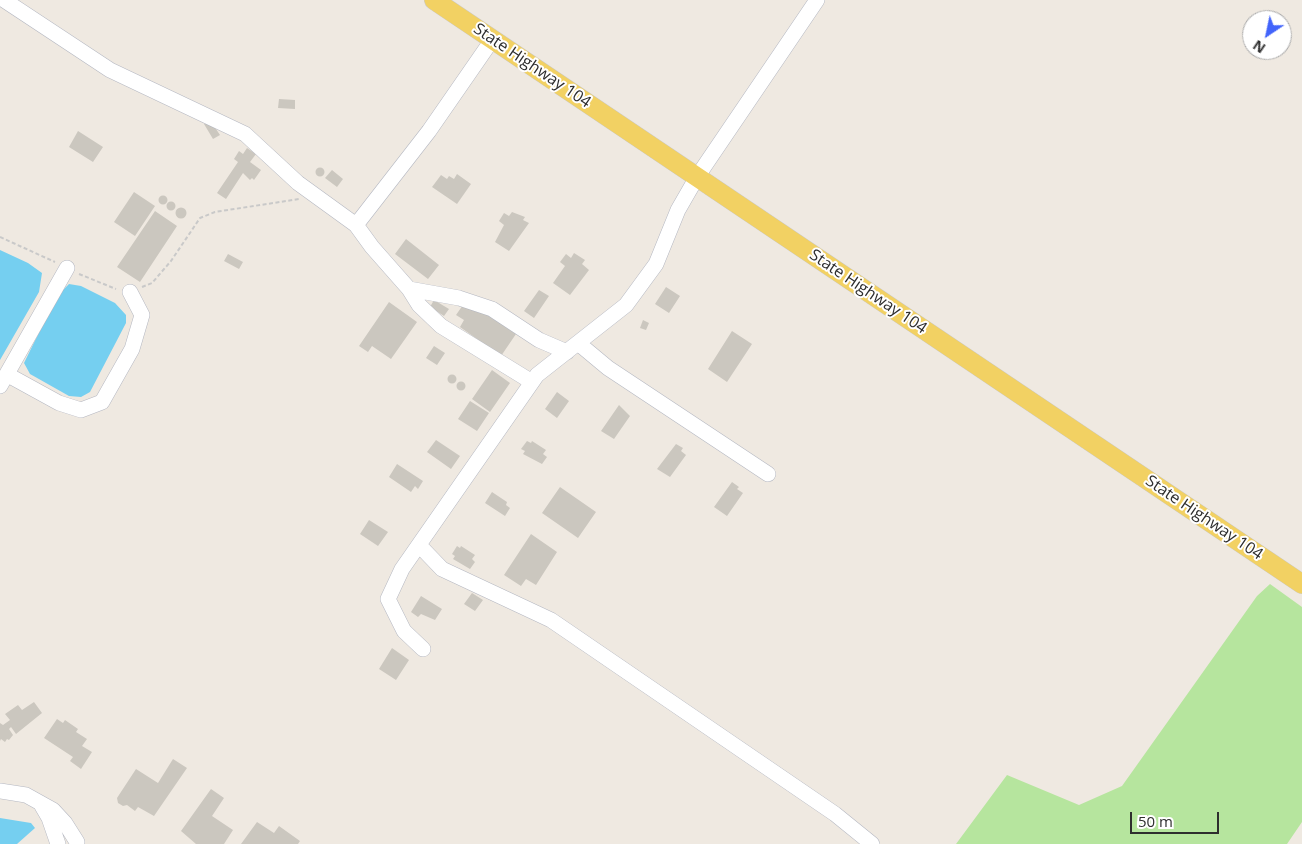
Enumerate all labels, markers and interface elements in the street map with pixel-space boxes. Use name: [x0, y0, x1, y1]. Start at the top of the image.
north arrow: [1242, 10, 1292, 60]
street label: State Highway 104: [470, 20, 594, 112]
text: N: [1249, 36, 1269, 58]
street label: State Highway 104: [806, 246, 930, 338]
street label: State Highway 104: [1142, 472, 1266, 564]
scale bar: [1132, 802, 1221, 834]
text: 50 m: [1138, 811, 1173, 831]

